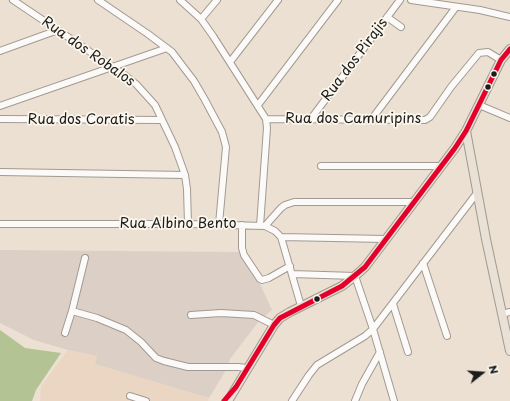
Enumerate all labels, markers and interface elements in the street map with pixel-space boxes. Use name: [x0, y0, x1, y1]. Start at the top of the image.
street label: Rua dos Robalos: [38, 14, 138, 90]
street label: Rua dos Pirajis: [318, 15, 392, 105]
unlabelled marker: [489, 69, 499, 79]
unlabelled marker: [483, 82, 493, 92]
street label: Rua dos Camuripins: [285, 111, 421, 127]
street label: Rua dos Coratis: [28, 112, 134, 128]
street label: Rua Albino Bento: [119, 216, 237, 232]
unlabelled marker: [312, 294, 322, 304]
north arrow: [462, 353, 502, 393]
text: N: [485, 363, 503, 376]

